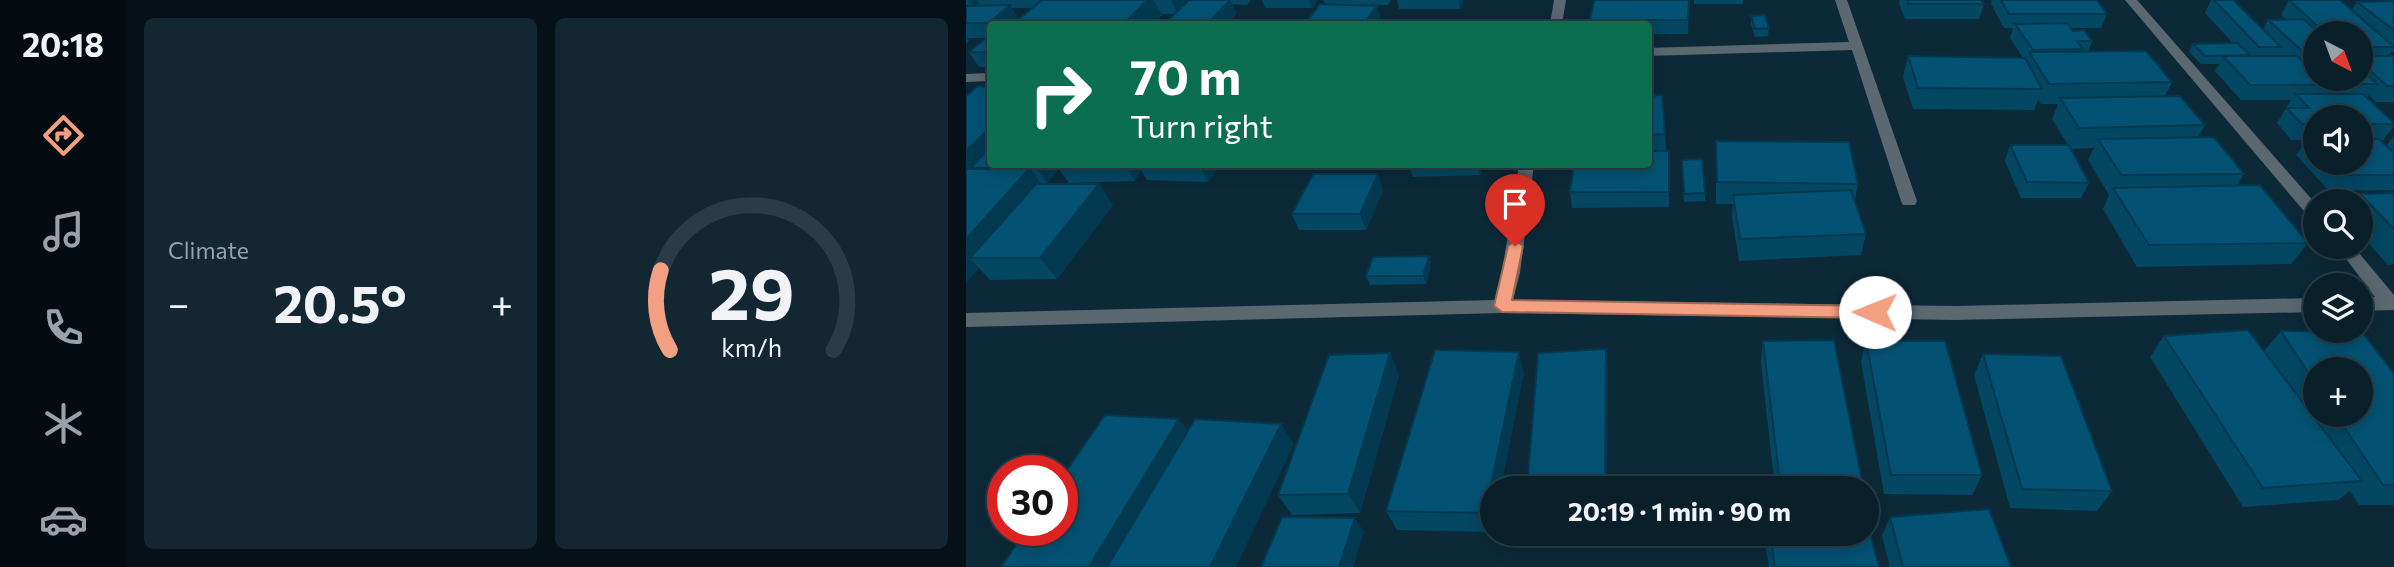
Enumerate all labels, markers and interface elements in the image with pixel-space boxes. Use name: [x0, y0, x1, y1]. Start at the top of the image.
north arrow: [2303, 21, 2373, 91]
map controls: [2303, 21, 2373, 427]
text: 20:18: [22, 24, 104, 64]
text: 70 m: [1130, 45, 1241, 105]
icon: right: [1015, 49, 1106, 140]
text: Turn right: [1130, 105, 1273, 145]
button: sound: [2303, 105, 2373, 175]
icon: directions: [39, 111, 88, 160]
pin: [1485, 174, 1545, 246]
icon: arrive: [1496, 185, 1534, 223]
button: search: [2303, 189, 2373, 259]
icon: music: [39, 207, 88, 256]
text: Climate: [168, 236, 249, 264]
text: 29: [709, 246, 794, 335]
text: 20.5°: [273, 270, 407, 334]
button: layers: [2303, 273, 2373, 343]
position arrow: [1838, 275, 1912, 349]
text: −: [168, 279, 190, 326]
text: +: [491, 279, 513, 326]
icon: phone: [39, 303, 88, 352]
text: km/h: [721, 331, 782, 361]
button: +: [2303, 357, 2373, 427]
icon: climate: [39, 399, 88, 448]
speed limit sign: 30: [987, 455, 1078, 546]
icon: car: [39, 495, 88, 544]
text: 20:19 · 1 min · 90 m: [1568, 495, 1791, 526]

